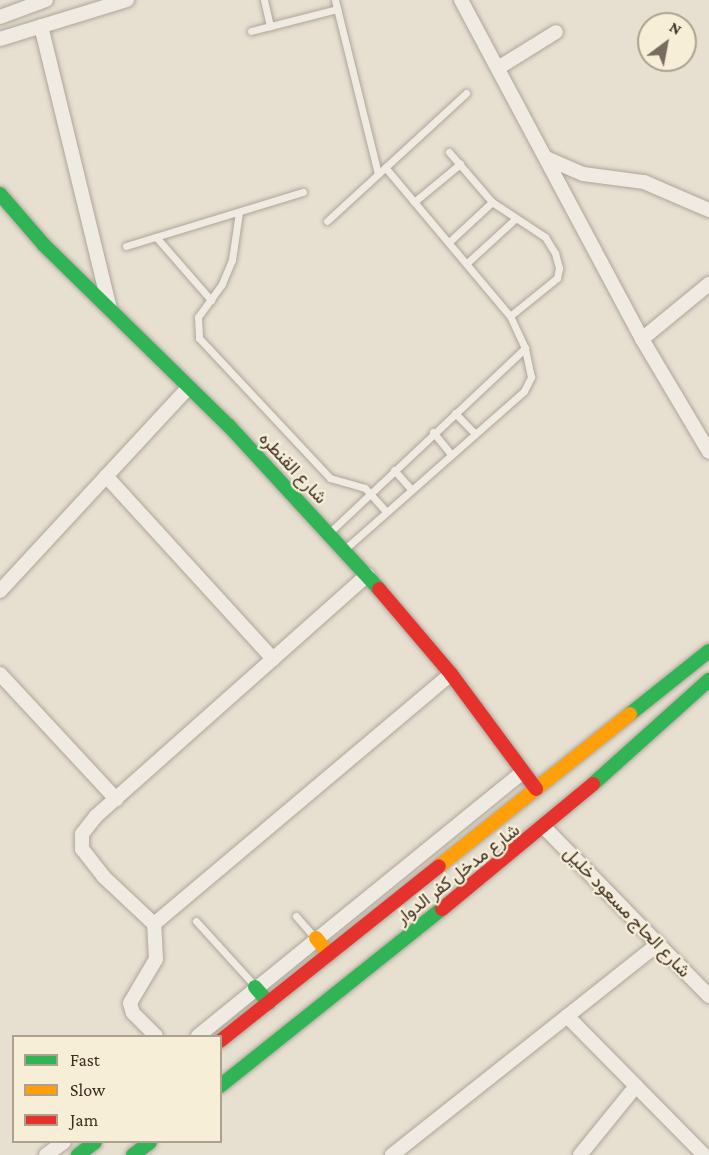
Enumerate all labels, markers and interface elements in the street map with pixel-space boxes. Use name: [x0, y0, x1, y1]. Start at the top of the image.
north arrow: [637, 12, 697, 72]
text: N: [667, 18, 685, 38]
street label: شارع القنطره: [254, 428, 332, 508]
street label: شارع مدخل كفر الدوار: [392, 819, 524, 929]
street label: شارع الحاج مسعود خليل: [559, 842, 695, 982]
legend: [12, 1035, 222, 1143]
text: Fast: [70, 1050, 100, 1070]
text: Slow: [70, 1080, 105, 1100]
text: Jam: [70, 1110, 98, 1130]

